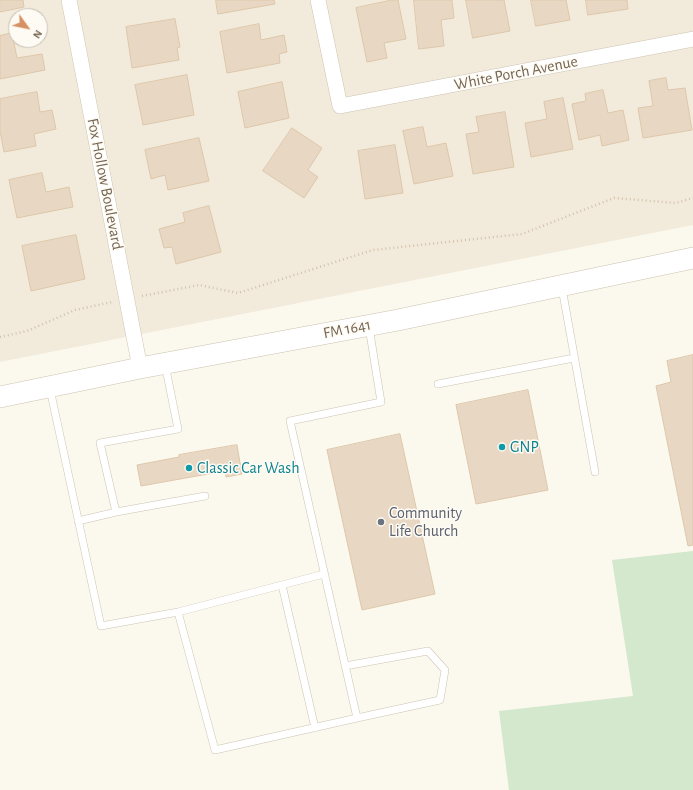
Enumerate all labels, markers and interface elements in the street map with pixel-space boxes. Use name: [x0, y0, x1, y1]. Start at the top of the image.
north arrow: [8, 8, 48, 48]
text: N: [31, 28, 44, 40]
street label: White Porch Avenue: [453, 52, 579, 94]
street label: Fox Hollow Boulevard: [83, 116, 127, 252]
street label: FM 1641: [321, 315, 373, 343]
place label: GNP: [510, 437, 539, 457]
marker: GNP: [497, 442, 507, 452]
place label: Classic Car Wash: [197, 458, 300, 478]
marker: Classic Car Wash: [184, 463, 194, 473]
place label: Community Life Church: [389, 503, 462, 541]
marker: Community Life Church: [376, 517, 386, 527]

